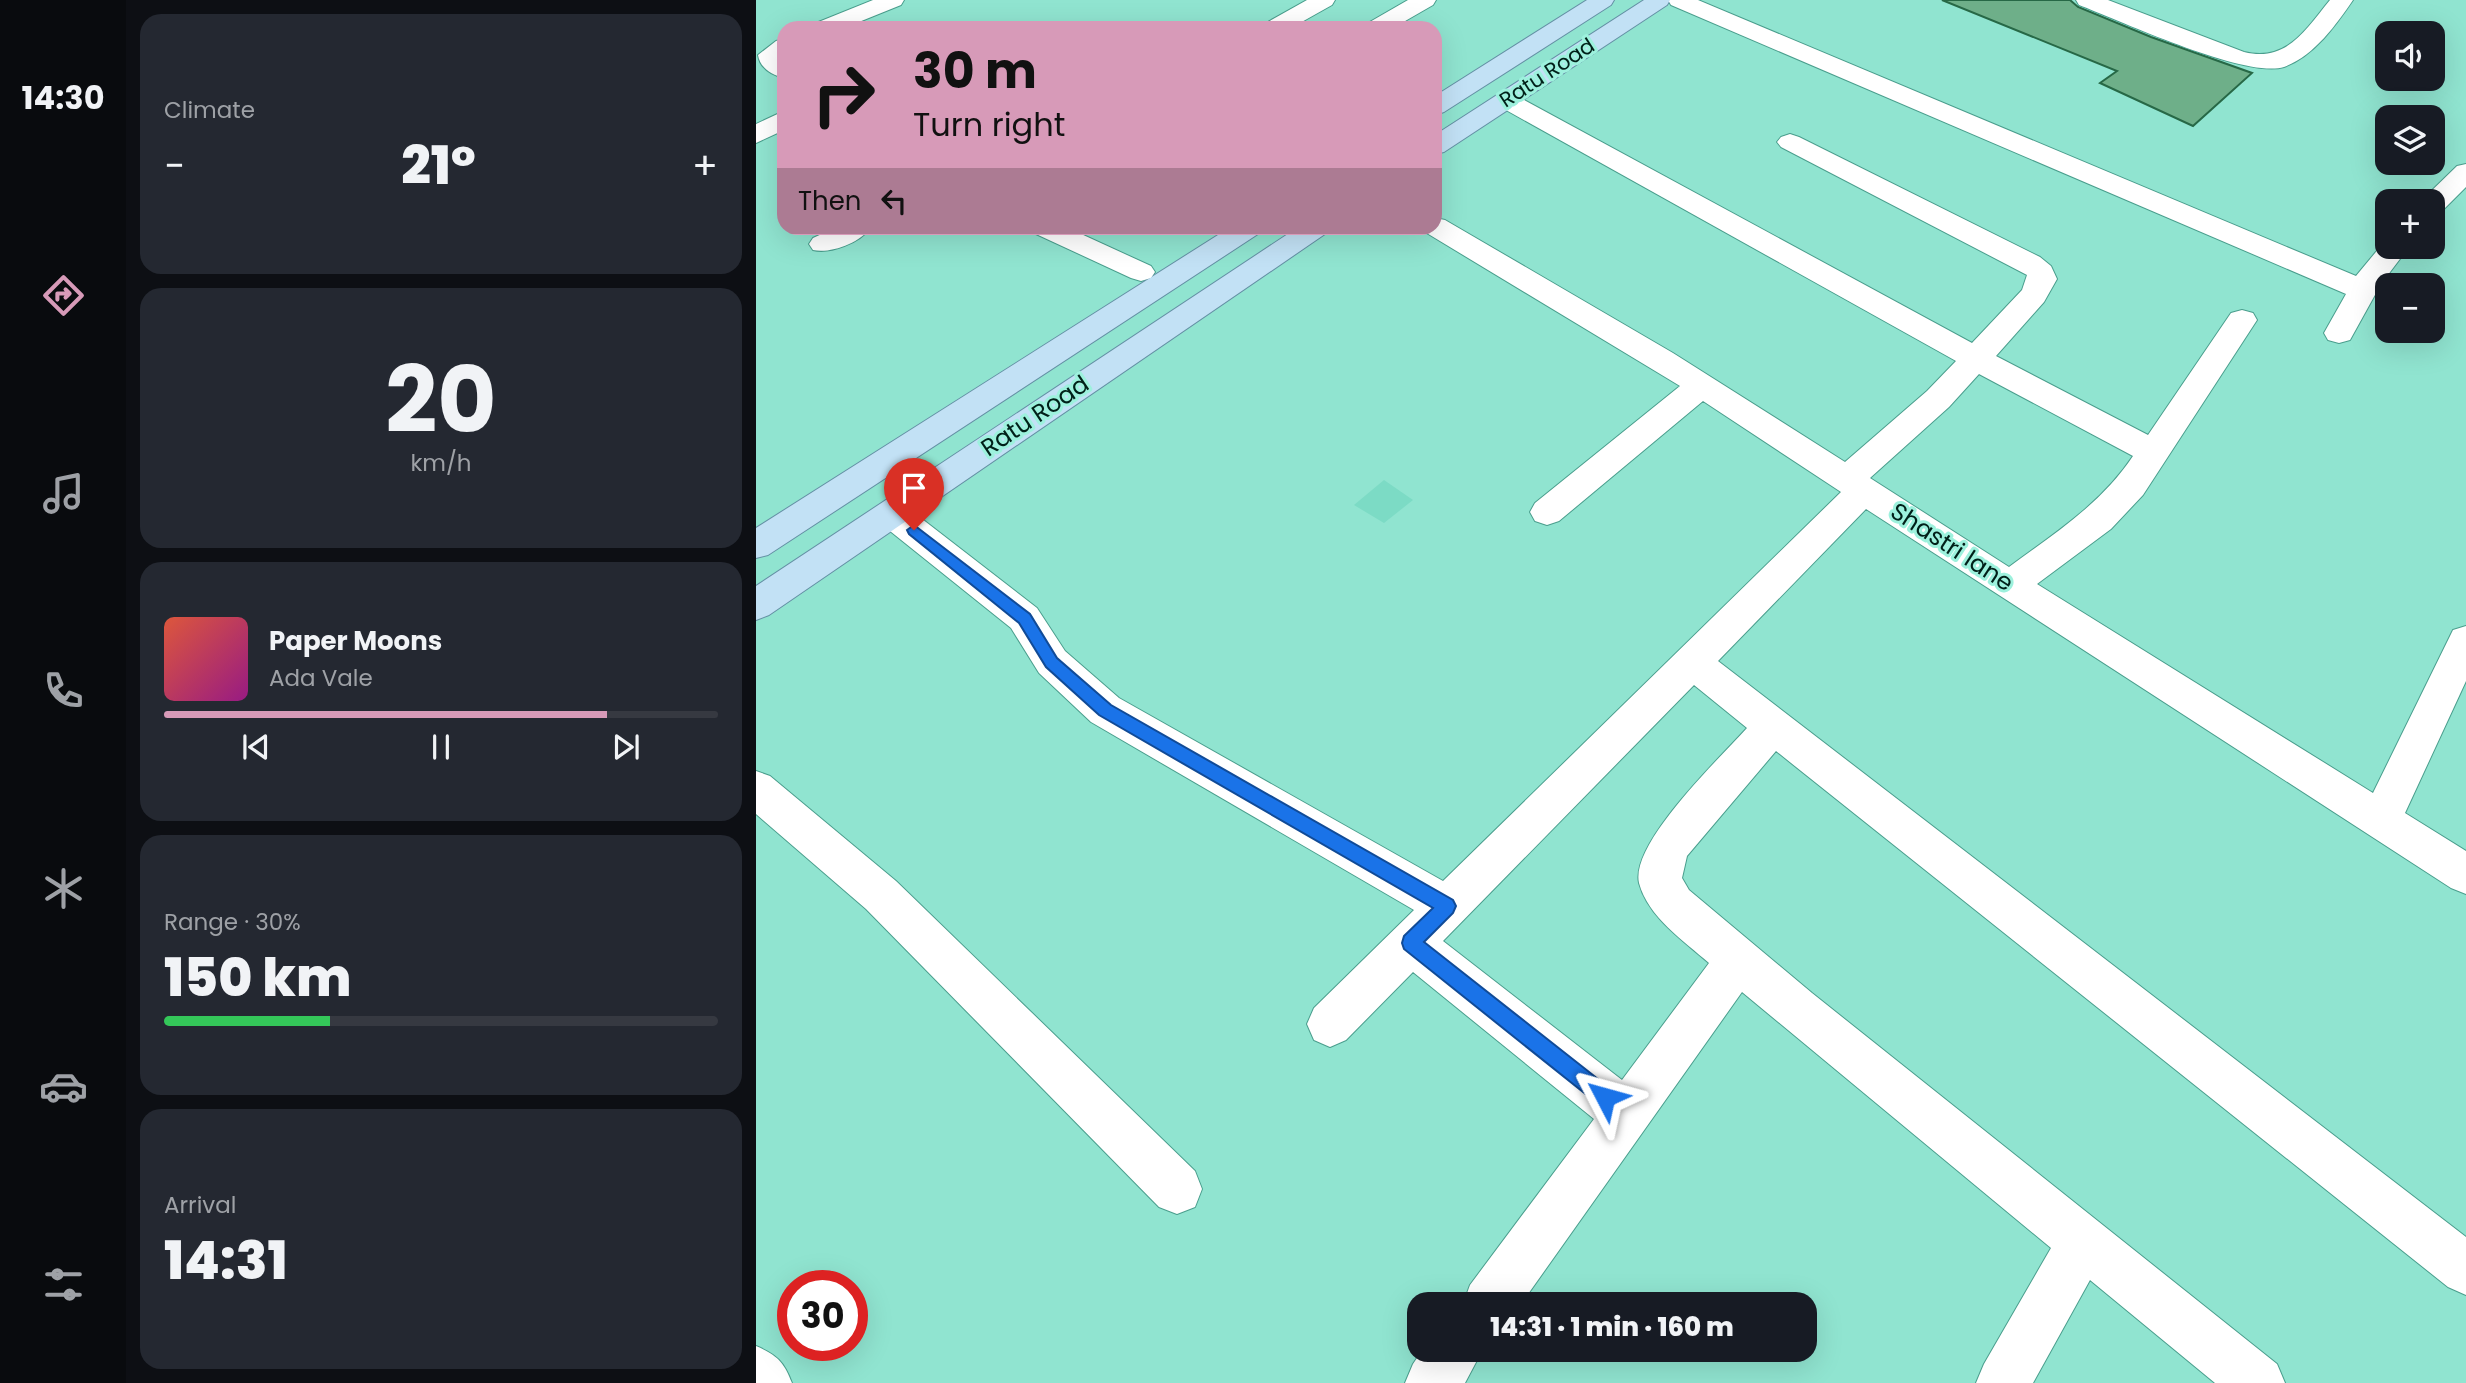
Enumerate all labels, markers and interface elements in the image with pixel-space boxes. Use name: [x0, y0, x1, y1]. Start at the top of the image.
map controls: [2375, 21, 2445, 343]
button: sound: [2375, 21, 2445, 91]
street label: Ratu Road: [1493, 31, 1600, 114]
text: 30 m: [913, 37, 1037, 105]
icon: right: [798, 49, 889, 140]
text: 14:30: [21, 75, 105, 120]
text: Climate: [164, 94, 255, 126]
text: Turn right: [913, 102, 1065, 147]
button: layers: [2375, 105, 2445, 175]
text: 21°: [401, 129, 476, 202]
text: −: [164, 139, 185, 192]
text: +: [692, 139, 718, 192]
icon: left: [875, 182, 913, 220]
text: Then: [798, 183, 861, 219]
button: +: [2375, 189, 2445, 259]
icon: directions: [39, 271, 88, 320]
button: −: [2375, 273, 2445, 343]
text: 20: [385, 336, 497, 464]
street label: Ratu Road: [974, 367, 1095, 464]
text: km/h: [410, 447, 472, 479]
pin: [884, 458, 944, 530]
icon: music: [39, 469, 88, 518]
icon: arrive: [895, 469, 933, 507]
street label: Shastri lane: [1884, 494, 2020, 599]
text: Paper Moons: [269, 623, 442, 659]
text: Ada Vale: [269, 662, 373, 694]
icon: phone: [39, 666, 88, 715]
icon: previous: [237, 728, 275, 766]
icon: pause: [422, 728, 460, 766]
icon: next: [607, 728, 645, 766]
icon: climate: [39, 864, 88, 913]
text: Range · 30%: [164, 906, 301, 938]
text: 150 km: [164, 941, 351, 1014]
position arrow: [1568, 1060, 1642, 1134]
icon: car: [39, 1062, 88, 1111]
text: Arrival: [164, 1189, 236, 1221]
text: 14:31: [164, 1224, 288, 1297]
icon: filters: [39, 1260, 88, 1309]
speed limit sign: 30: [777, 1270, 868, 1361]
text: 14:31 · 1 min · 160 m: [1490, 1309, 1734, 1345]

